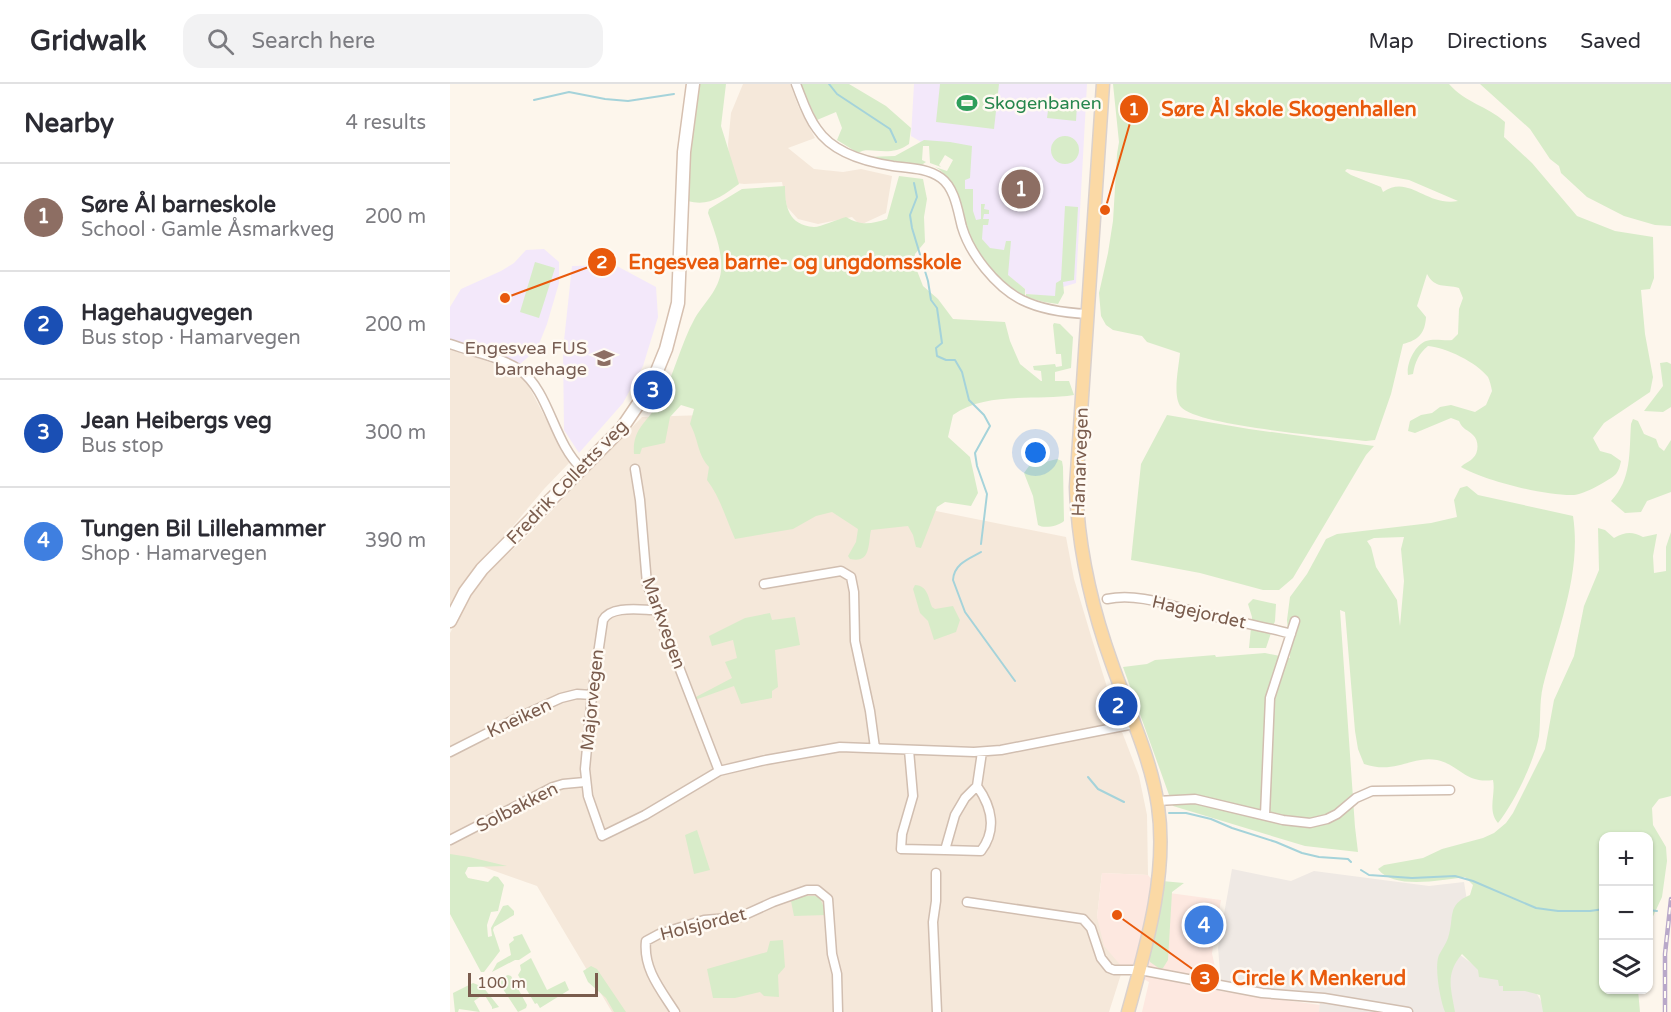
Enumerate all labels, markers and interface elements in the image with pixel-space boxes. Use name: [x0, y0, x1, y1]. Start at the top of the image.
search box: [183, 14, 603, 68]
text: Gridwalk: [30, 24, 147, 58]
icon: search: [204, 25, 237, 58]
text: Search here: [252, 28, 375, 54]
text: Map: [1368, 29, 1414, 54]
text: Directions: [1447, 29, 1547, 54]
text: Saved: [1580, 29, 1641, 54]
callout: Søre Ål skole Skogenhallen: [1119, 90, 1429, 128]
sports icon: Skogenbanen: [955, 91, 979, 115]
place label: Skogenbanen: [984, 92, 1102, 114]
text: Søre Ål skole Skogenhallen: [1161, 96, 1417, 122]
text: 1: [1128, 98, 1140, 120]
text: Nearby: [24, 108, 114, 139]
text: 4 results: [346, 111, 426, 135]
pin: 1: [1002, 166, 1040, 212]
text: Søre Ål barneskole: [81, 192, 276, 218]
text: 1: [37, 205, 50, 229]
text: 200 m: [365, 205, 426, 229]
text: School · Gamle Åsmarkveg: [81, 218, 334, 242]
callout: Engesvea barne- og ungdomsskole: [587, 243, 974, 281]
text: 2: [596, 251, 608, 273]
text: Engesvea barne- og ungdomsskole: [628, 251, 962, 275]
text: Hagehaugvegen: [81, 300, 253, 326]
text: 2: [37, 313, 50, 337]
text: 200 m: [365, 313, 426, 337]
text: Bus stop · Hamarvegen: [81, 326, 301, 350]
place label: Engesvea FUS barnehage: [464, 337, 587, 380]
school or university icon: Engesvea FUS barnehage: [592, 346, 616, 370]
pin: 3: [634, 368, 672, 412]
street label: Hamarvegen: [1067, 407, 1093, 517]
text: Jean Heibergs veg: [81, 408, 272, 434]
street label: Fredrik Colletts veg: [502, 415, 632, 549]
text: 3: [37, 421, 50, 445]
text: 300 m: [365, 421, 426, 445]
text: Bus stop: [81, 434, 164, 458]
your location: [1021, 438, 1050, 467]
text: Tungen Bil Lillehammer: [81, 516, 326, 542]
text: 4: [37, 529, 50, 553]
text: 390 m: [365, 529, 426, 553]
text: Shop · Hamarvegen: [81, 542, 267, 566]
street label: Markvegen: [637, 574, 691, 672]
street label: Hagejordet: [1150, 591, 1248, 634]
street label: Majorvegen: [576, 648, 608, 752]
pin: 2: [1098, 684, 1138, 728]
street label: Kneiken: [483, 694, 555, 742]
street label: Solbakken: [473, 777, 561, 837]
map controls: [1599, 832, 1653, 994]
button: +: [1599, 832, 1653, 886]
button: −: [1599, 886, 1653, 940]
pin: 4: [1184, 902, 1224, 948]
street label: Holsjordet: [658, 903, 748, 945]
button: layers: [1599, 940, 1653, 994]
callout: Circle K Menkerud: [1190, 959, 1418, 997]
text: 3: [1199, 967, 1211, 989]
text: Circle K Menkerud: [1232, 967, 1406, 991]
scale bar: [468, 970, 598, 998]
text: 100 m: [477, 973, 526, 993]

